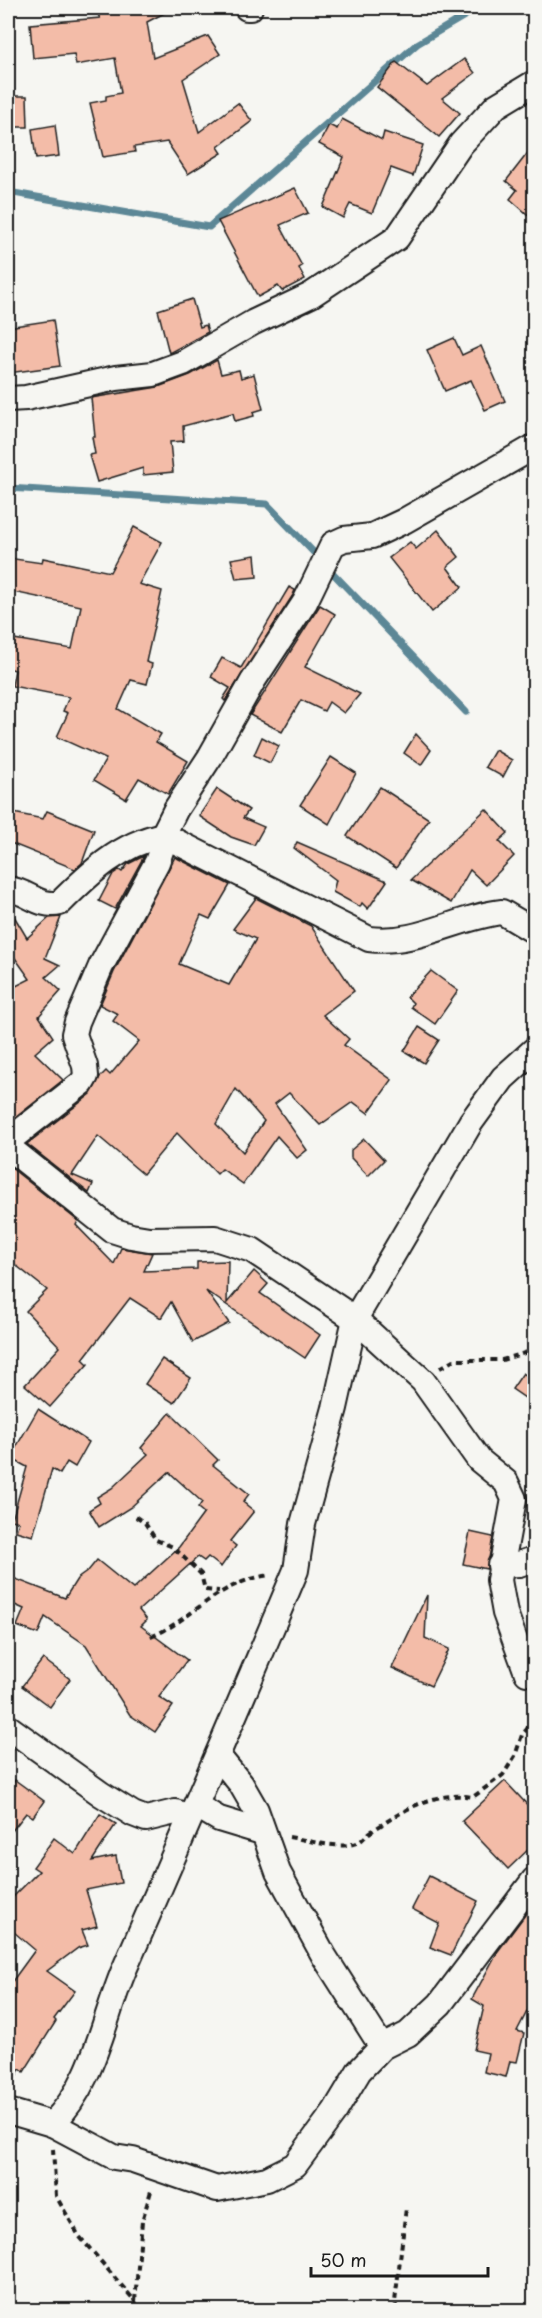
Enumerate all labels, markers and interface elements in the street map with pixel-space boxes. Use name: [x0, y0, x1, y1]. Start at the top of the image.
scale bar: [311, 2240, 488, 2278]
text: 50 m: [320, 2246, 367, 2273]

